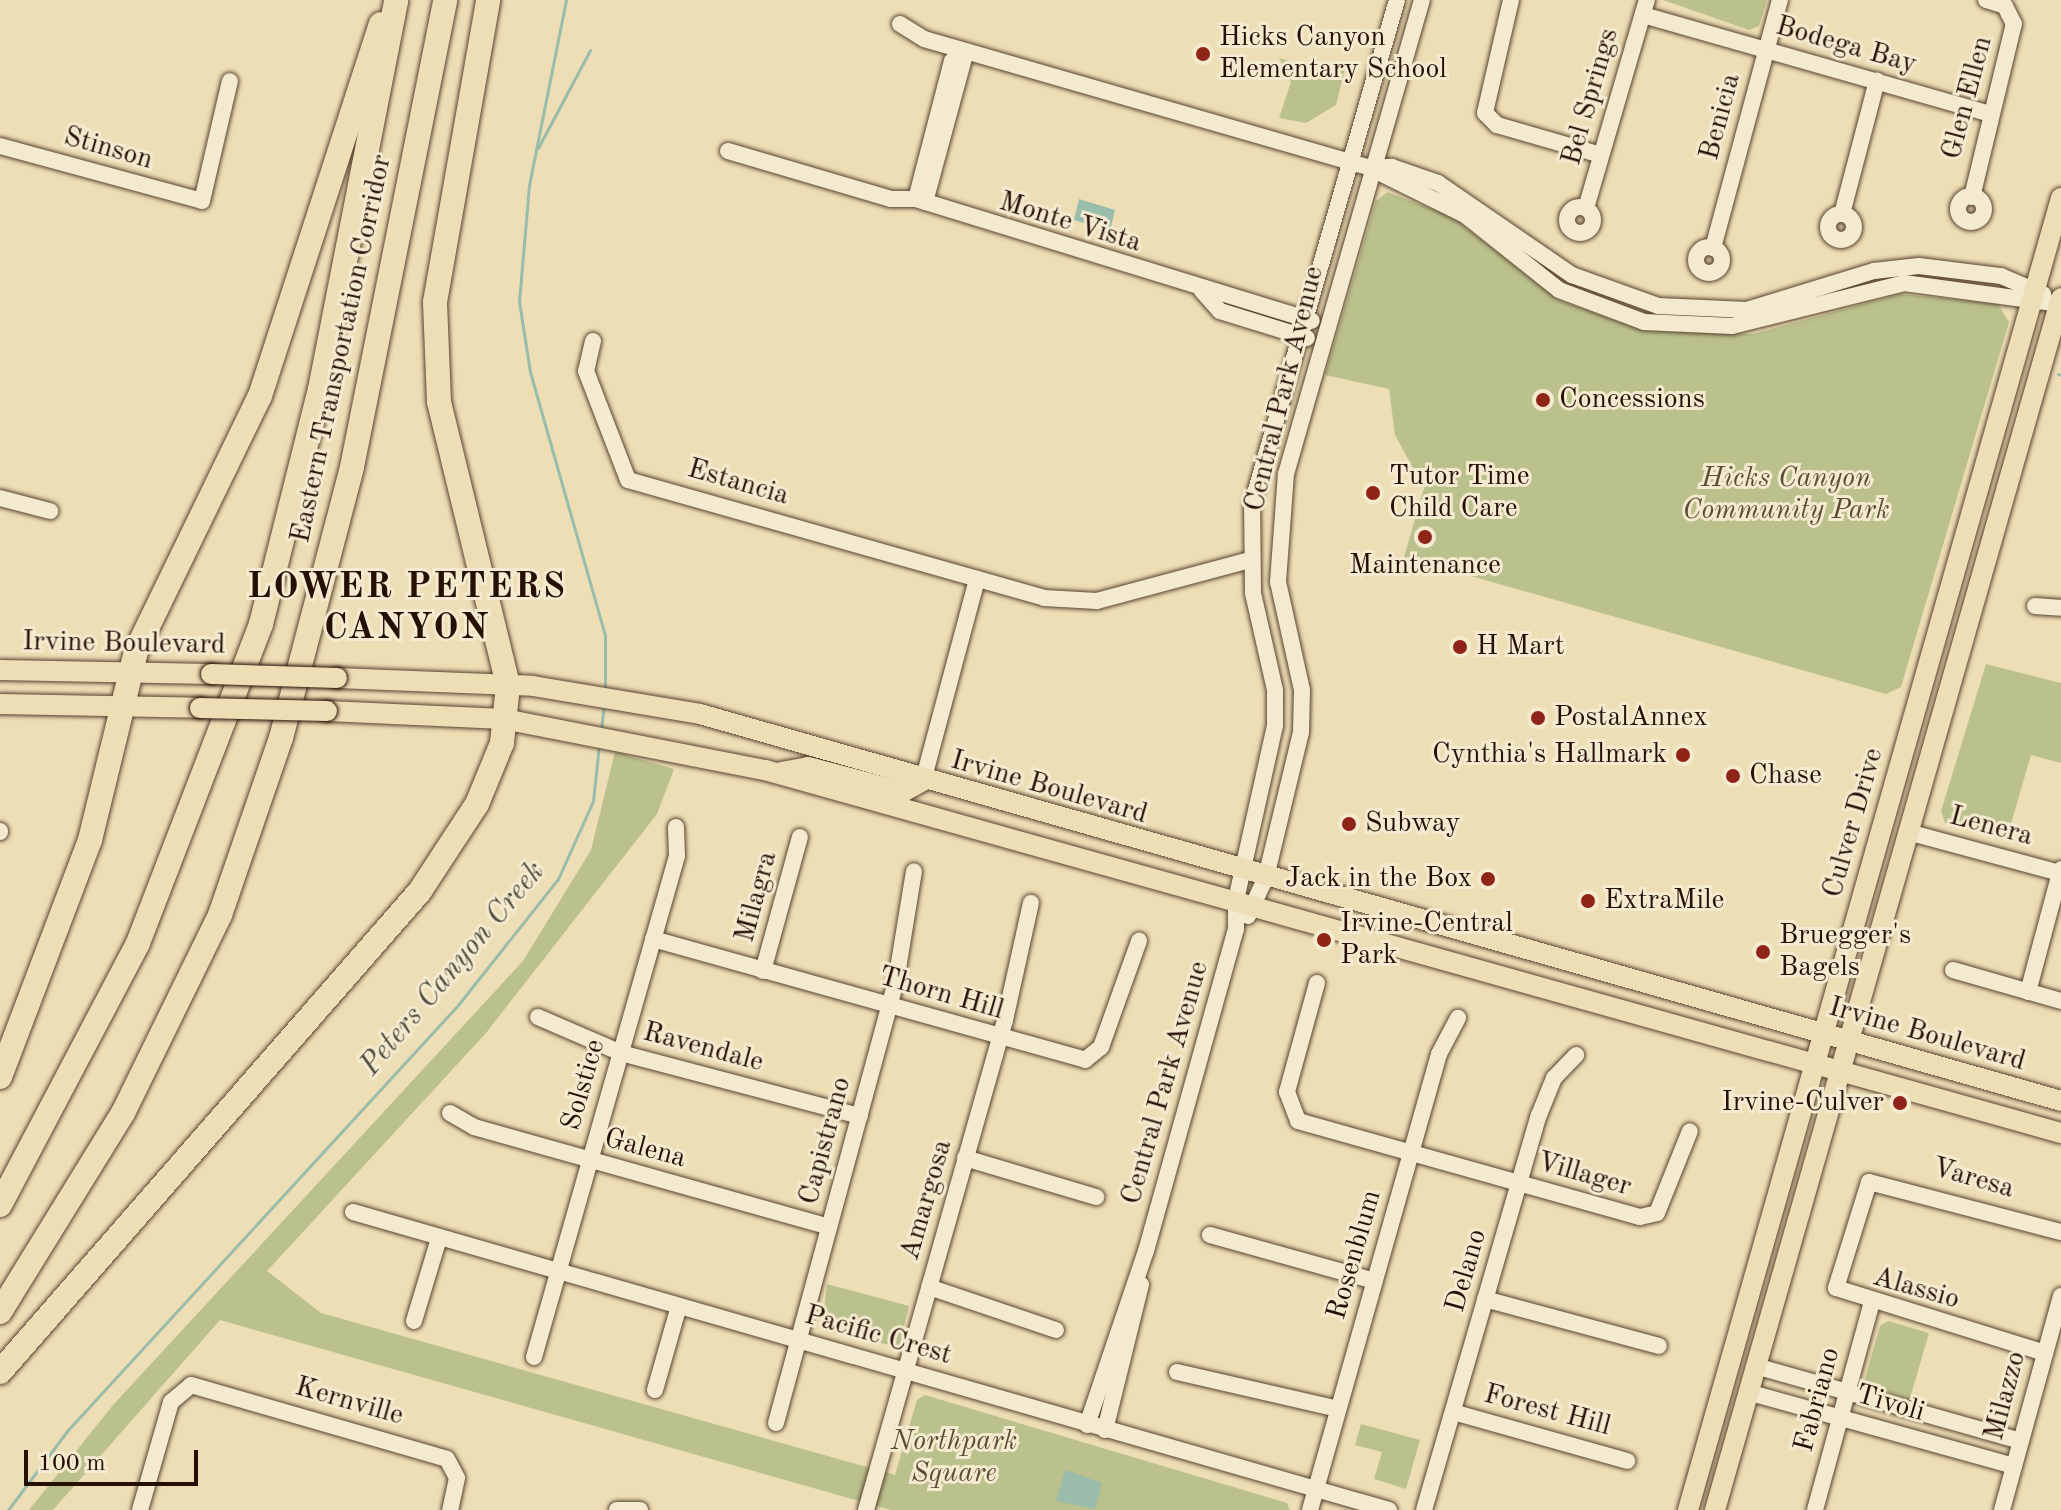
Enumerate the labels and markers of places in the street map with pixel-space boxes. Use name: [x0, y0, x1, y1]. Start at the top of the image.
place label: Hicks Canyon Elementary School: [1219, 21, 1447, 87]
marker: Hicks Canyon Elementary School: [1194, 45, 1212, 63]
place label: Concessions: [1559, 383, 1705, 417]
marker: Concessions: [1534, 391, 1552, 409]
place label: Tutor Time Child Care: [1389, 460, 1530, 526]
marker: Tutor Time Child Care: [1364, 484, 1382, 502]
marker: Maintenance: [1416, 528, 1434, 546]
place label: Maintenance: [1349, 549, 1501, 583]
place label: H Mart: [1476, 630, 1564, 664]
marker: H Mart: [1451, 638, 1469, 656]
place label: PostalAnnex: [1554, 701, 1708, 735]
marker: PostalAnnex: [1529, 709, 1547, 727]
place label: Cynthia's Hallmark: [1432, 738, 1667, 772]
marker: Cynthia's Hallmark: [1674, 746, 1692, 764]
place label: Chase: [1749, 759, 1822, 793]
marker: Chase: [1724, 767, 1742, 785]
place label: Subway: [1365, 807, 1460, 841]
marker: Subway: [1340, 815, 1358, 833]
place label: Jack in the Box: [1285, 862, 1472, 896]
marker: Jack in the Box: [1479, 870, 1497, 888]
place label: ExtraMile: [1604, 884, 1724, 918]
marker: ExtraMile: [1579, 892, 1597, 910]
place label: Irvine-Central Park: [1340, 907, 1513, 973]
place label: Bruegger's Bagels: [1779, 919, 1911, 985]
marker: Irvine-Central Park: [1315, 931, 1333, 949]
marker: Bruegger's Bagels: [1754, 943, 1772, 961]
place label: Irvine-Culver: [1722, 1086, 1884, 1120]
marker: Irvine-Culver: [1891, 1094, 1909, 1112]

